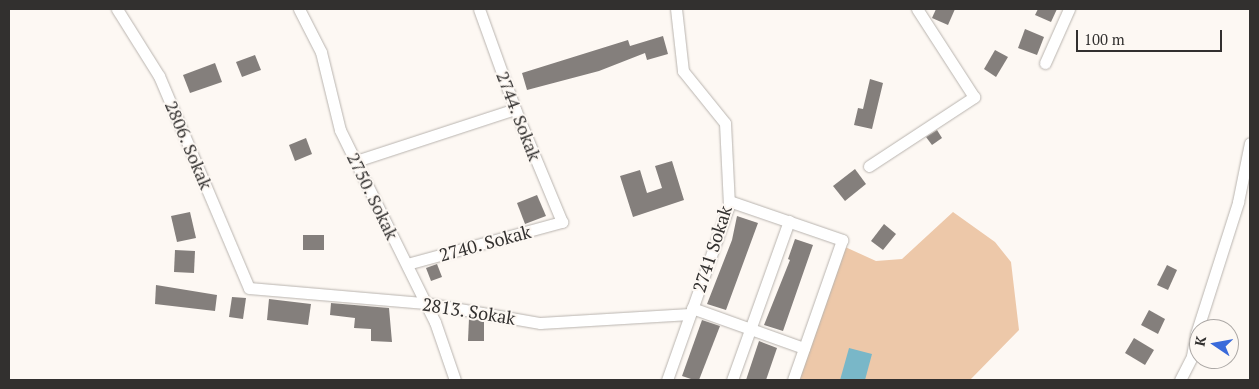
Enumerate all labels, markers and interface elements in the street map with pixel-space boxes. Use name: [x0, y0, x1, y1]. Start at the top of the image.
scale bar: [1079, 20, 1225, 52]
text: 100 m: [1084, 29, 1125, 49]
street label: 2744. Sokak: [492, 68, 546, 164]
street label: 2806. Sokak: [160, 97, 218, 193]
street label: 2750. Sokak: [342, 149, 404, 243]
street label: 2741 Sokak: [688, 203, 736, 295]
street label: 2740. Sokak: [436, 220, 534, 266]
street label: 2813. Sokak: [420, 293, 518, 329]
north arrow: [1189, 319, 1239, 369]
text: K: [1189, 334, 1210, 348]

